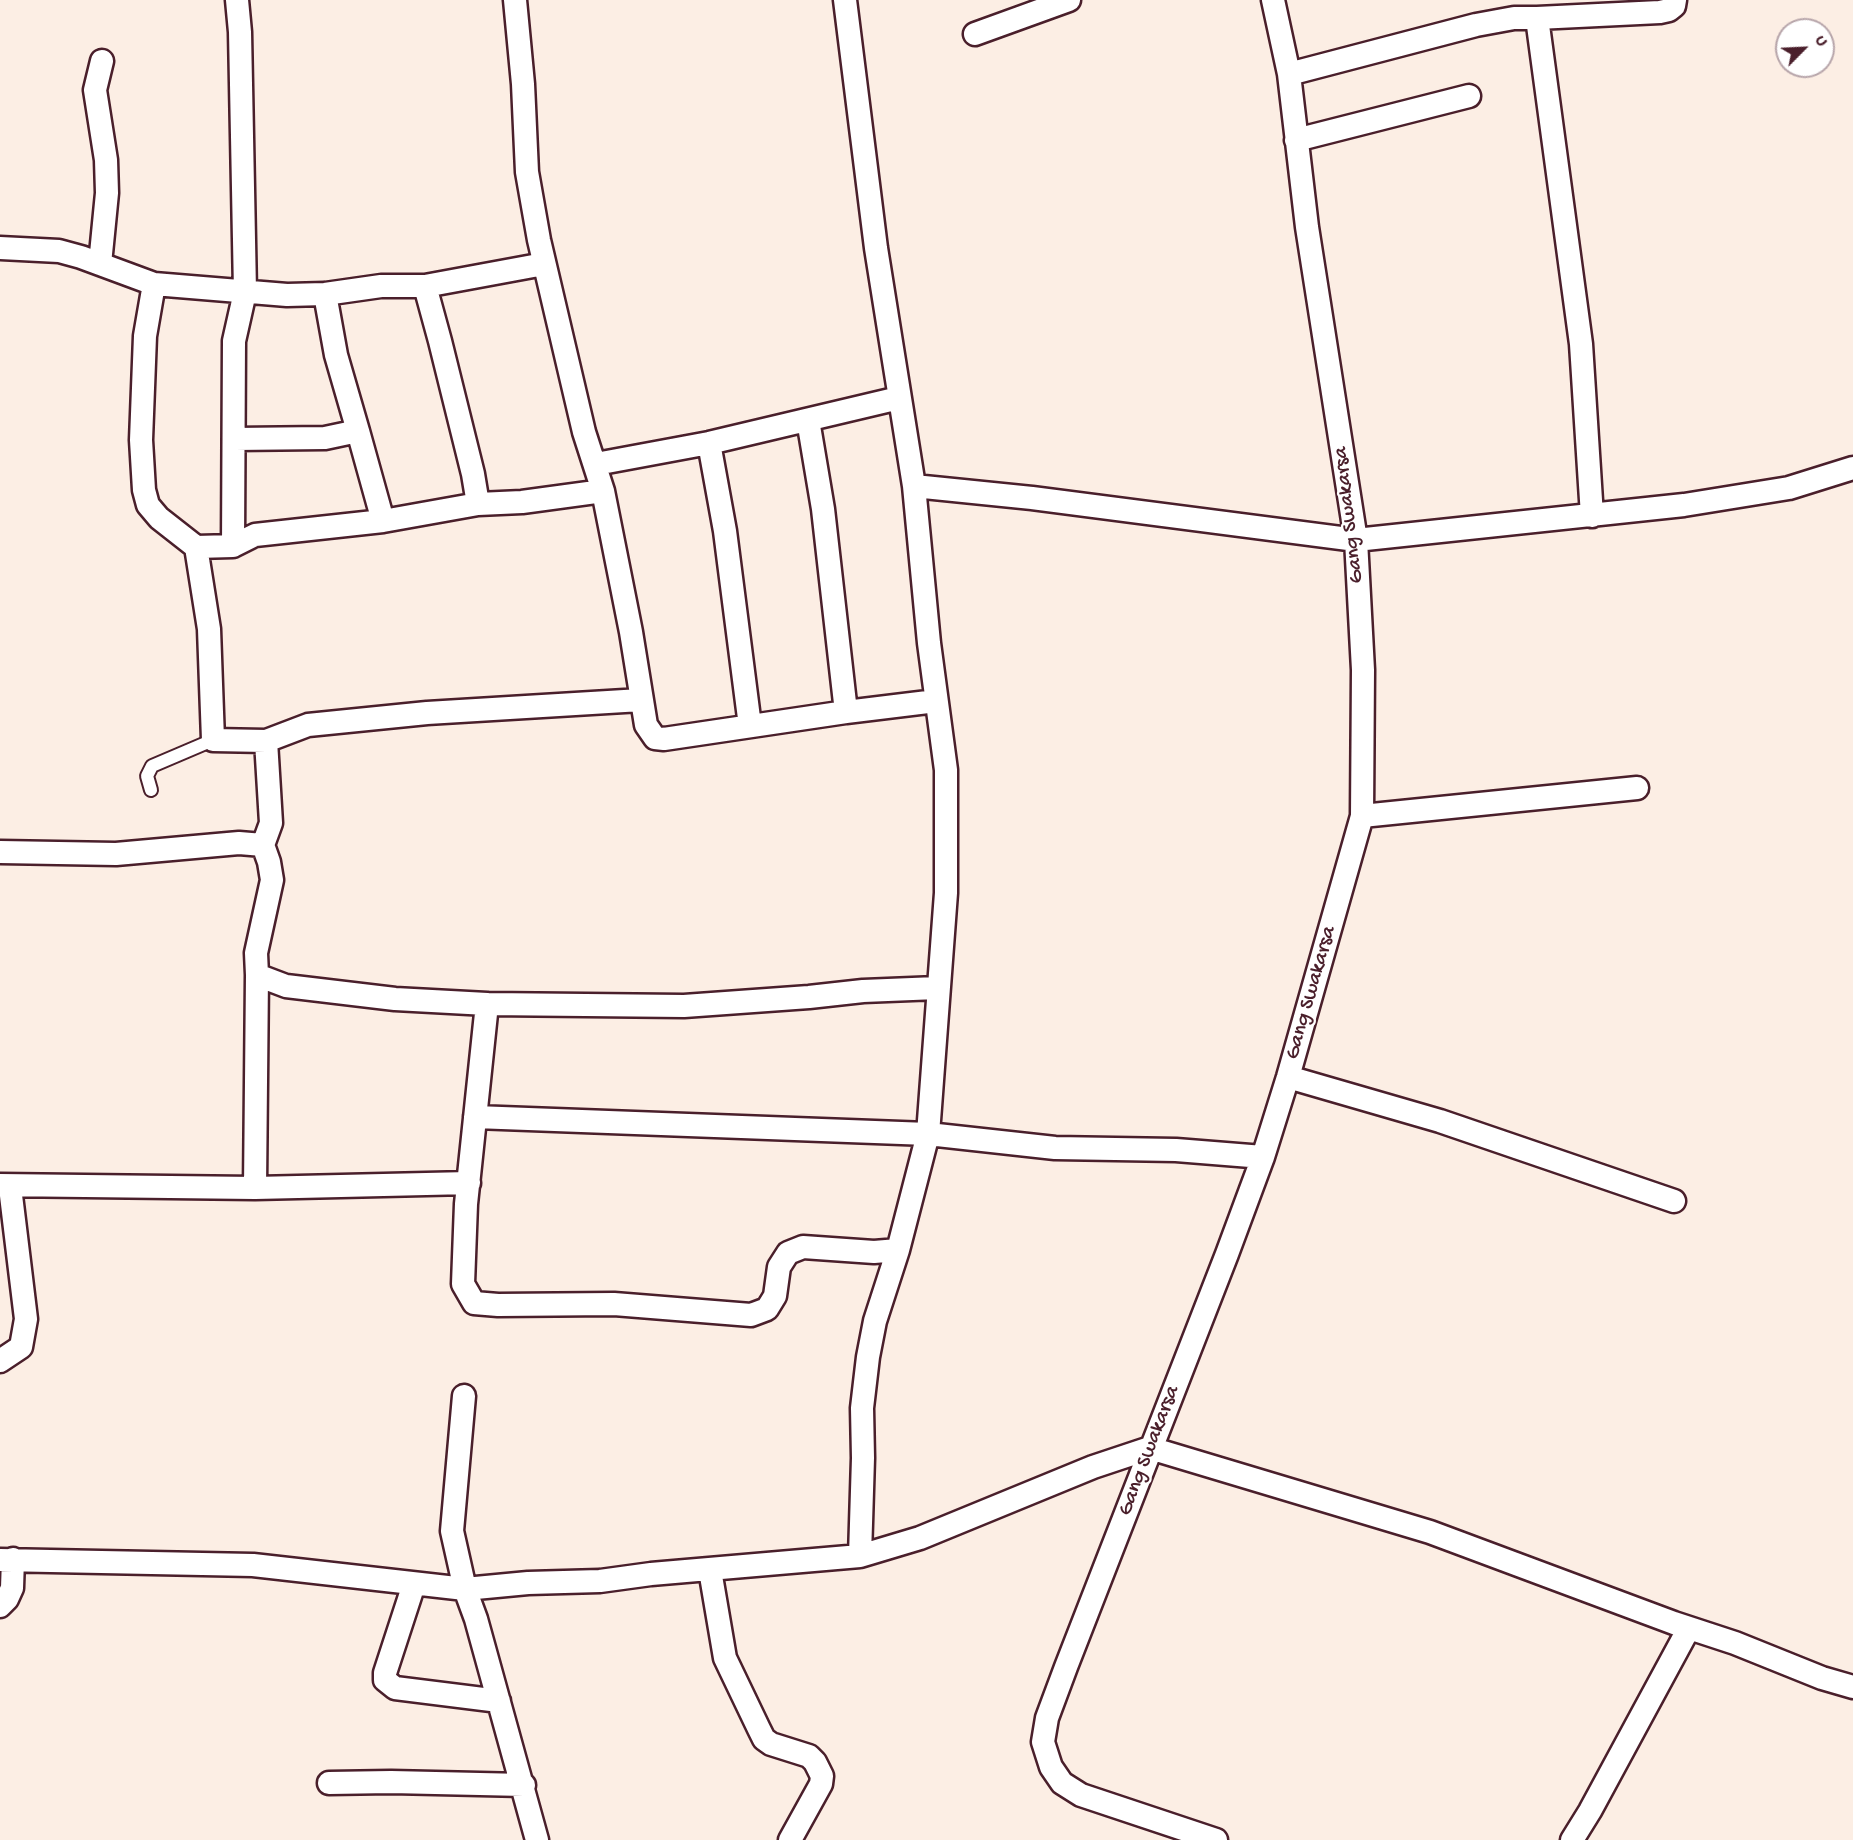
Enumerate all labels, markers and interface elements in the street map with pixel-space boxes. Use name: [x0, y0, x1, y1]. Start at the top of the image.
north arrow: [1775, 18, 1835, 78]
text: U: [1810, 33, 1831, 49]
street label: Gang Swakarsa: [1329, 445, 1371, 585]
street label: Gang Swakarsa: [1281, 924, 1343, 1062]
street label: Gang Swakarsa: [1114, 1382, 1186, 1520]

